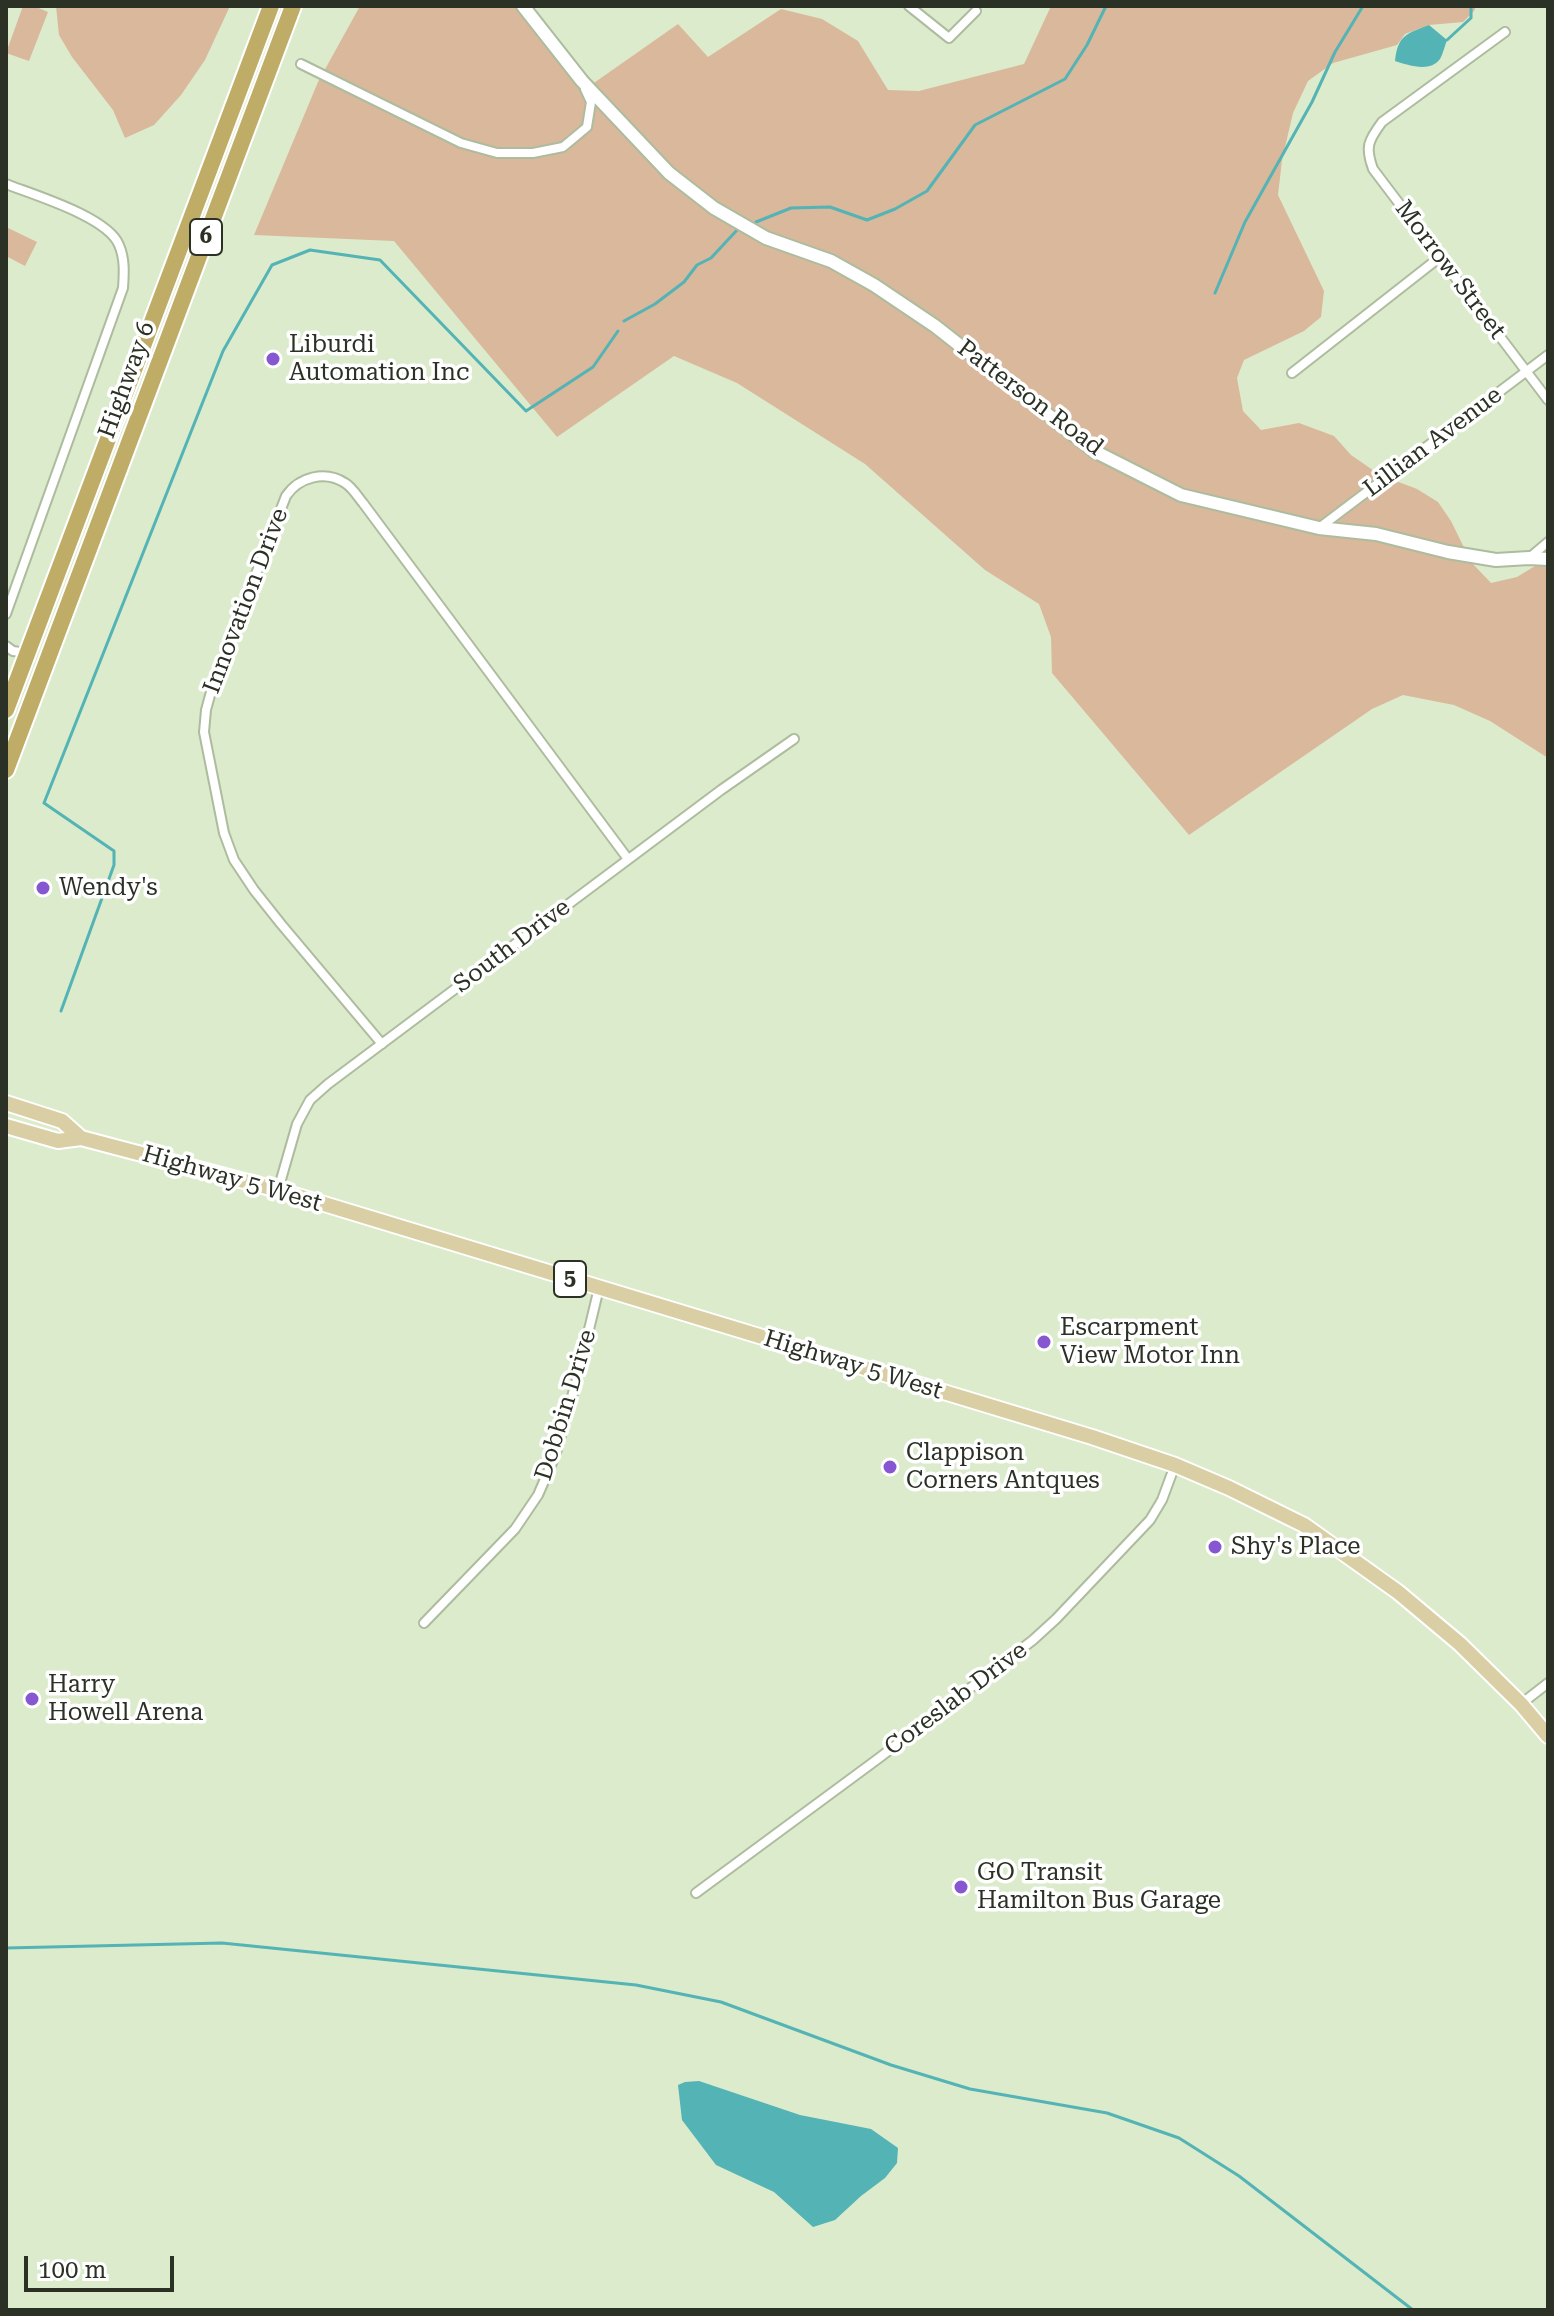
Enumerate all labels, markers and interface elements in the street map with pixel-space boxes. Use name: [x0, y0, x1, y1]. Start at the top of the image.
street label: Morrow Street: [1389, 195, 1511, 345]
road number: 6: [190, 219, 222, 255]
street label: Highway 6: [93, 318, 161, 442]
place label: Liburdi Automation Inc: [289, 331, 469, 387]
street label: Patterson Road: [951, 334, 1109, 462]
marker: Liburdi Automation Inc: [264, 350, 282, 368]
street label: Lillian Avenue: [1358, 381, 1508, 503]
street label: Innovation Drive: [197, 504, 295, 698]
place label: Wendy's: [59, 874, 158, 902]
marker: Wendy's: [34, 879, 52, 897]
street label: South Drive: [448, 893, 576, 999]
street label: Highway 5 West: [139, 1140, 325, 1218]
road number: 5: [554, 1261, 586, 1297]
place label: Escarpment View Motor Inn: [1060, 1314, 1240, 1370]
street label: Highway 5 West: [760, 1324, 946, 1406]
street label: Dobbin Drive: [529, 1326, 603, 1484]
marker: Escarpment View Motor Inn: [1035, 1333, 1053, 1351]
place label: Clappison Corners Antques: [906, 1439, 1100, 1495]
marker: Clappison Corners Antques: [881, 1458, 899, 1476]
place label: Shy's Place: [1231, 1533, 1361, 1561]
marker: Shy's Place: [1206, 1538, 1224, 1556]
street label: Coreslab Drive: [879, 1636, 1033, 1762]
place label: Harry Howell Arena: [48, 1671, 203, 1727]
marker: Harry Howell Arena: [23, 1690, 41, 1708]
place label: GO Transit Hamilton Bus Garage: [977, 1859, 1221, 1915]
marker: GO Transit Hamilton Bus Garage: [952, 1878, 970, 1896]
scale bar: [28, 2240, 178, 2290]
text: 100 m: [38, 2256, 106, 2284]

